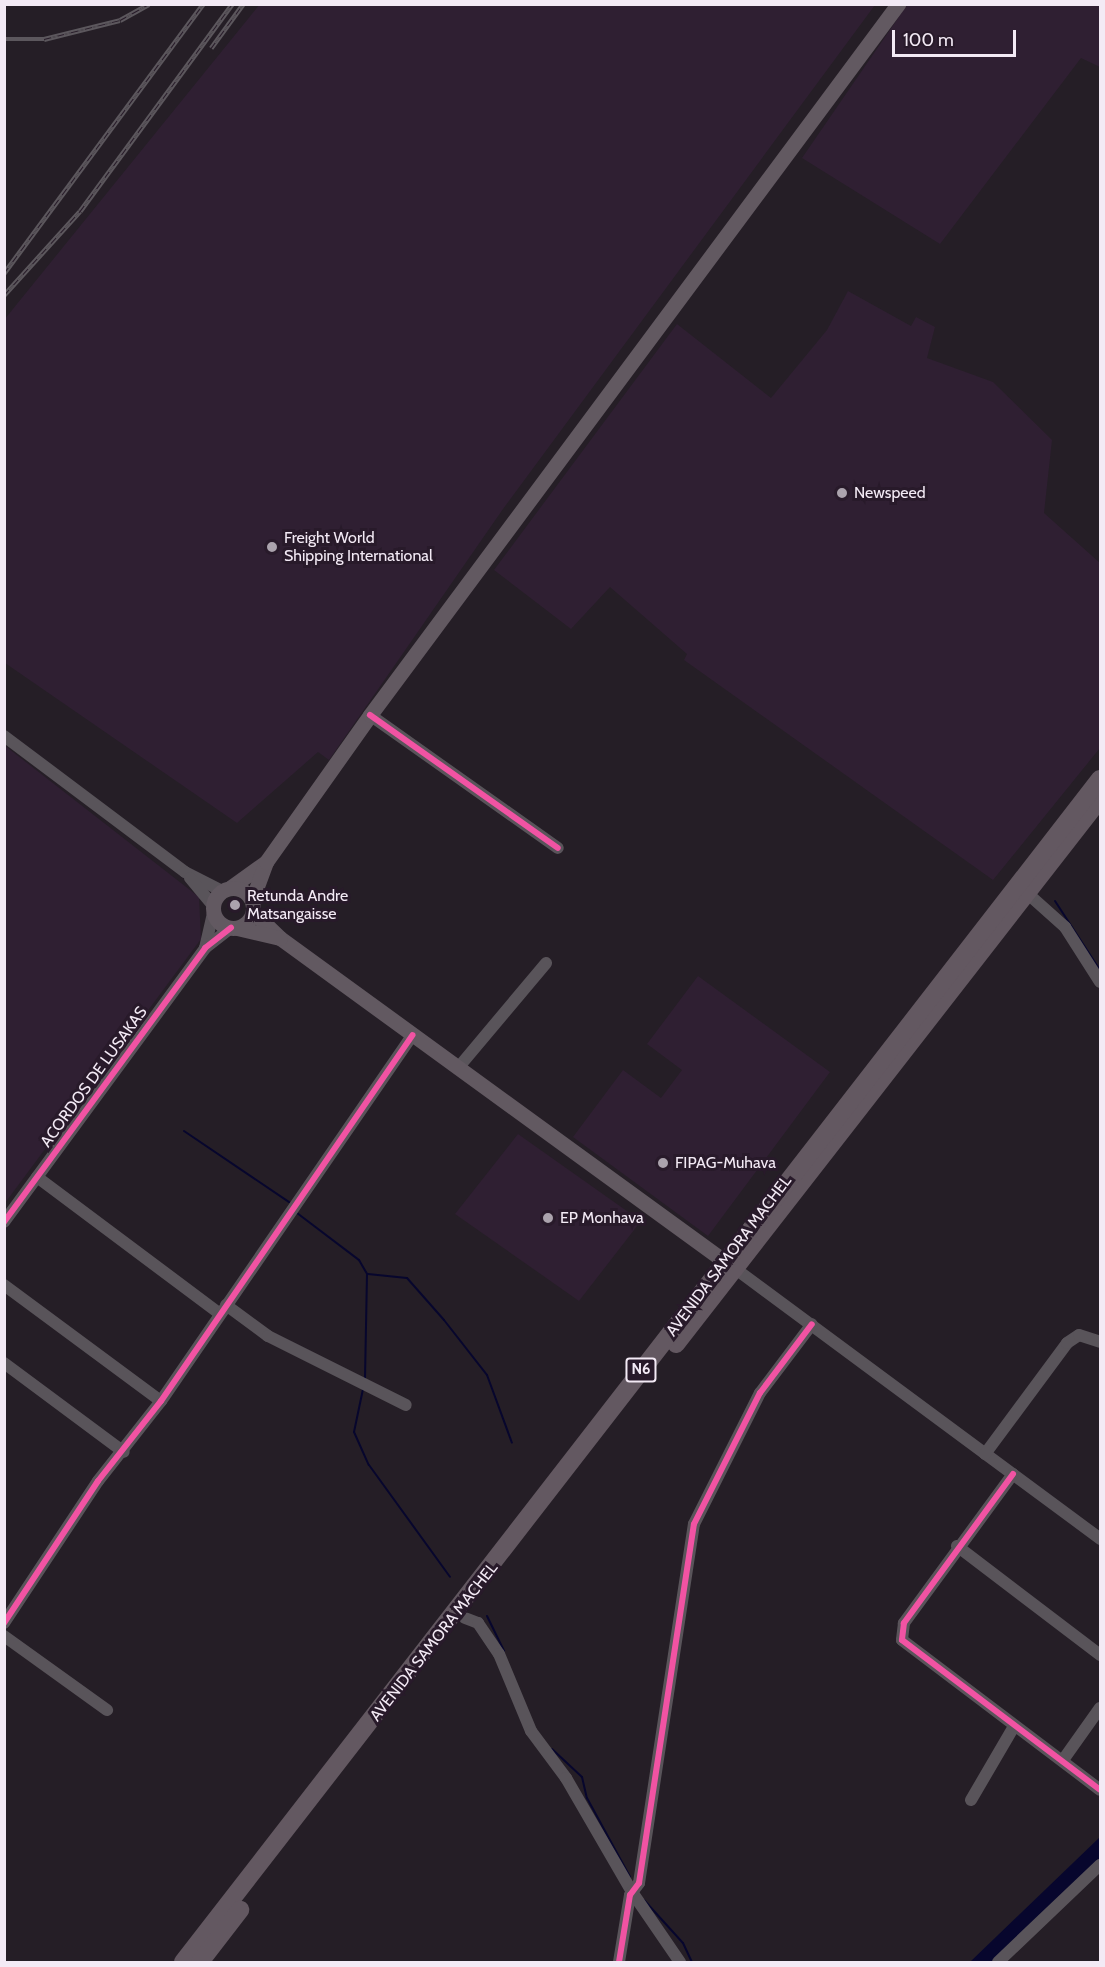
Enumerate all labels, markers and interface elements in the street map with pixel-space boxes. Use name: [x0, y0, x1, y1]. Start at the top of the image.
scale bar: [895, 18, 1020, 56]
text: 100 m: [903, 29, 954, 51]
place label: Newspeed: [854, 483, 926, 503]
marker: Newspeed: [835, 486, 849, 500]
place label: Freight World Shipping International: [284, 528, 433, 566]
marker: Freight World Shipping International: [265, 540, 279, 554]
place label: Retunda Andre Matsangaisse: [247, 886, 348, 924]
marker: Retunda Andre Matsangaisse: [228, 898, 242, 912]
street label: ACORDOS DE LUSAKAS: [37, 1003, 151, 1151]
place label: FIPAG-Muhava: [675, 1153, 776, 1173]
marker: FIPAG-Muhava: [656, 1156, 670, 1170]
street label: AVENIDA SAMORA MACHEL: [662, 1172, 796, 1340]
place label: EP Monhava: [560, 1208, 644, 1228]
marker: EP Monhava: [541, 1211, 555, 1225]
road number: N6: [624, 1358, 658, 1382]
street label: AVENIDA SAMORA MACHEL: [366, 1559, 502, 1725]

